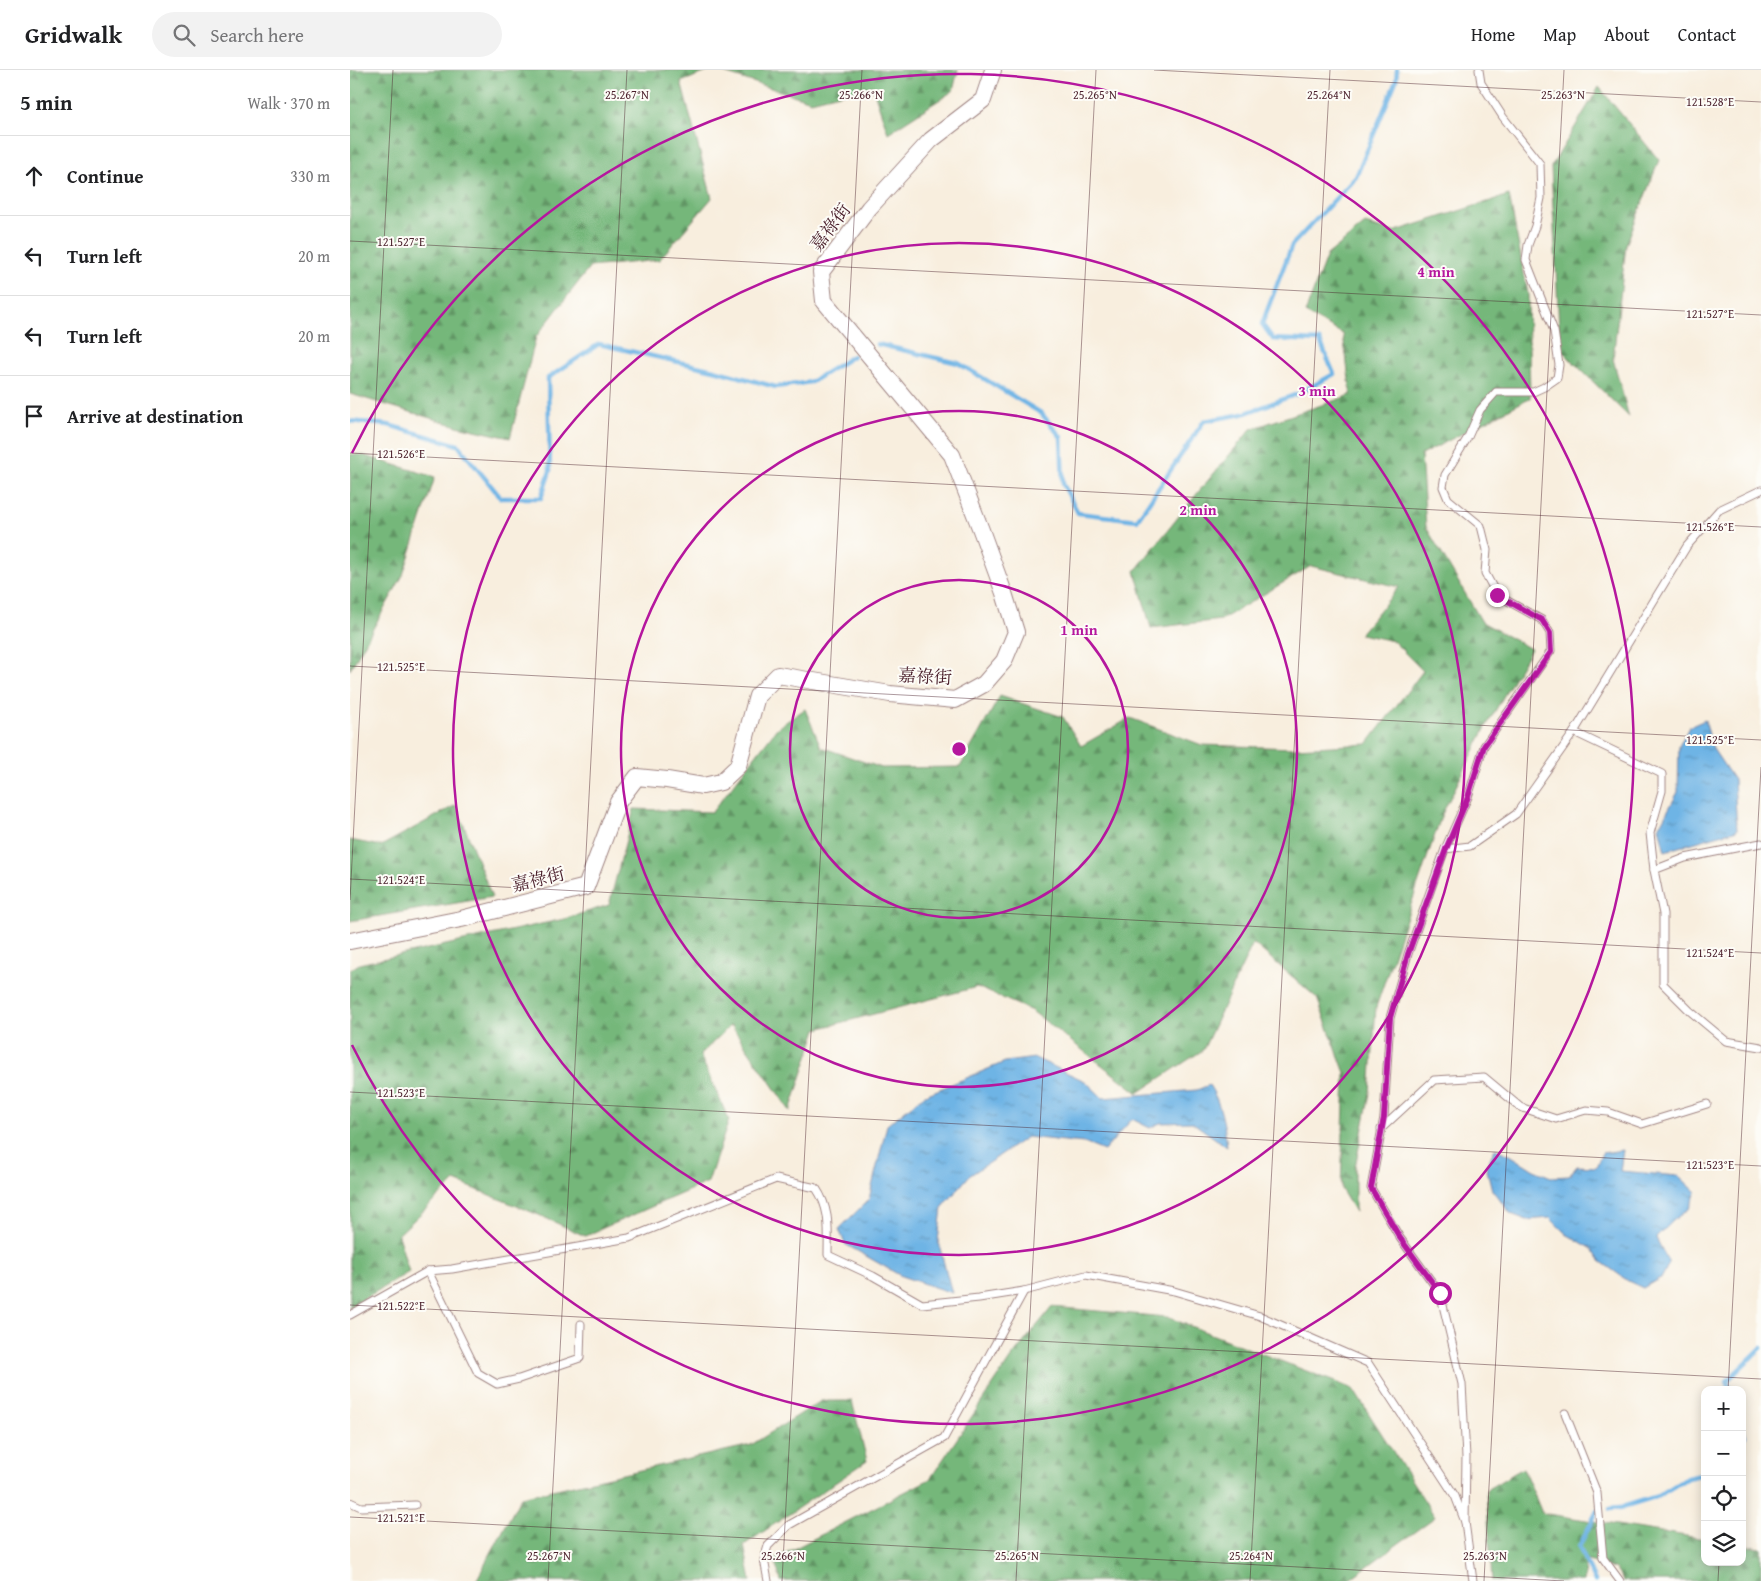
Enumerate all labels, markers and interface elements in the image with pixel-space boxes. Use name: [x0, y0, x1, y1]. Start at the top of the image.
search box: [152, 12, 502, 57]
text: Gridwalk: [25, 17, 122, 52]
icon: search: [170, 21, 198, 49]
text: Search here: [210, 21, 304, 49]
text: Home: [1471, 21, 1515, 48]
text: Map: [1543, 21, 1576, 48]
text: About: [1604, 21, 1650, 48]
text: Contact: [1678, 21, 1736, 48]
text: 25.267°N: [605, 86, 649, 103]
text: 25.266°N: [839, 86, 883, 103]
text: 25.265°N: [1073, 86, 1117, 103]
text: 25.264°N: [1307, 86, 1351, 103]
text: 25.263°N: [1541, 86, 1585, 103]
text: 5 min: [20, 87, 72, 118]
text: Walk · 370 m: [247, 91, 330, 115]
text: 121.528°E: [1686, 93, 1734, 110]
icon: ahead: [20, 162, 48, 190]
text: Continue: [67, 162, 144, 190]
text: 330 m: [290, 164, 330, 188]
street label: 嘉祿街: [803, 197, 857, 257]
text: 121.527°E: [377, 233, 425, 250]
icon: left: [20, 242, 48, 270]
text: Turn left: [67, 242, 142, 270]
text: 20 m: [298, 244, 330, 268]
text: 4 min: [1417, 261, 1455, 282]
text: 121.527°E: [1686, 305, 1734, 322]
icon: left: [20, 322, 48, 350]
text: Turn left: [67, 322, 142, 350]
text: 20 m: [298, 324, 330, 348]
text: 3 min: [1298, 380, 1336, 401]
icon: arrive: [20, 402, 48, 430]
text: Arrive at destination: [67, 402, 243, 430]
text: 121.526°E: [377, 445, 425, 462]
text: 2 min: [1179, 499, 1217, 520]
text: 121.526°E: [1686, 518, 1734, 535]
route end: [1486, 584, 1509, 607]
text: 1 min: [1060, 619, 1098, 640]
text: 121.525°E: [377, 658, 425, 675]
street label: 嘉祿街: [897, 661, 953, 691]
text: 121.525°E: [1686, 731, 1734, 748]
centre of rings: [950, 740, 968, 758]
street label: 嘉祿街: [509, 859, 567, 899]
text: 121.524°E: [377, 871, 425, 888]
text: 121.524°E: [1686, 944, 1734, 961]
text: 121.523°E: [377, 1084, 425, 1101]
text: 121.523°E: [1686, 1156, 1734, 1173]
route start: [1429, 1282, 1452, 1305]
text: 121.522°E: [377, 1297, 425, 1314]
map controls: [1701, 1386, 1746, 1566]
button: +: [1701, 1386, 1746, 1431]
button: −: [1701, 1431, 1746, 1476]
button: locate: [1701, 1476, 1746, 1521]
text: 121.521°E: [377, 1509, 425, 1526]
button: layers: [1701, 1521, 1746, 1566]
text: 25.267°N: [527, 1547, 571, 1564]
text: 25.266°N: [761, 1547, 805, 1564]
text: 25.265°N: [995, 1547, 1039, 1564]
text: 25.264°N: [1229, 1547, 1273, 1564]
text: 25.263°N: [1463, 1547, 1507, 1564]

